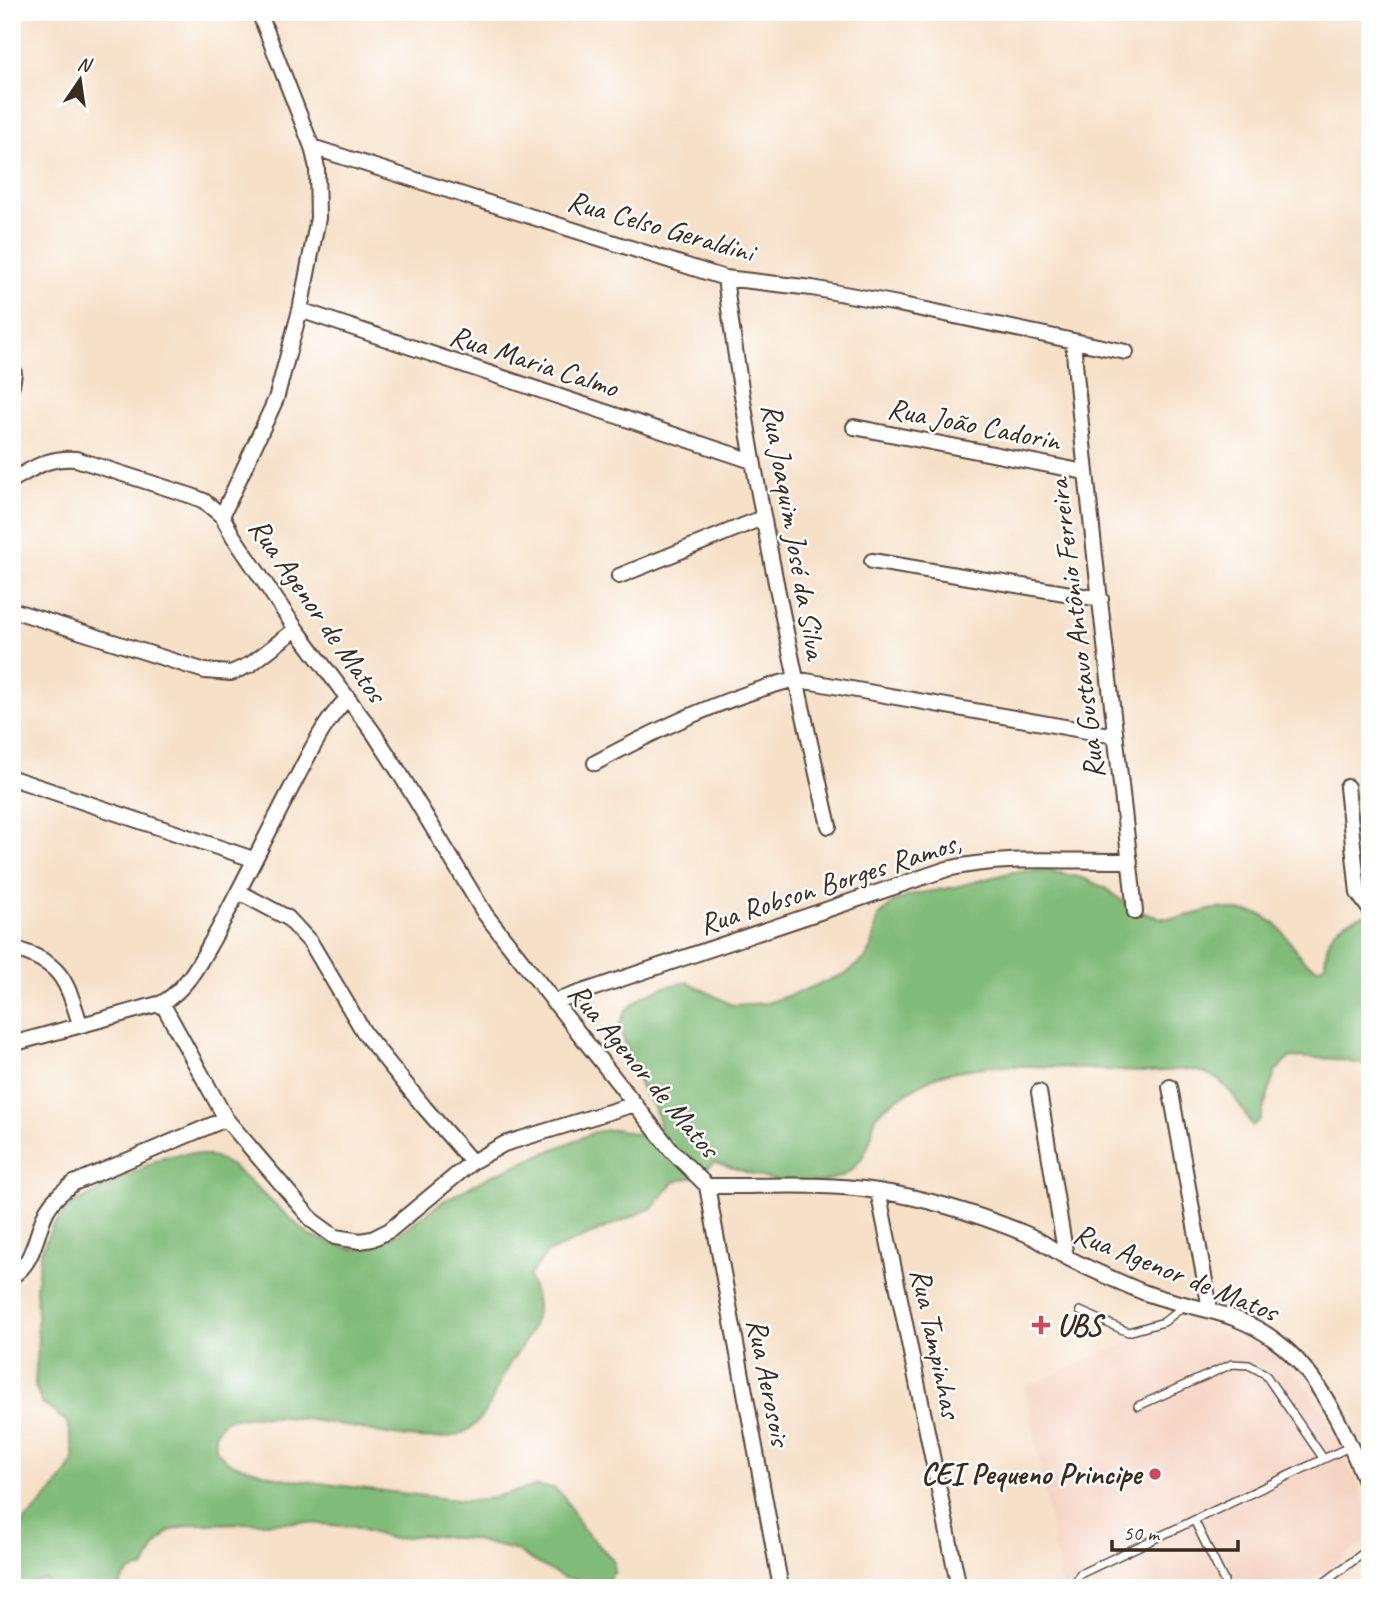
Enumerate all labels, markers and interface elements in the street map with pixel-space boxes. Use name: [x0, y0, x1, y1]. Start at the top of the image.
north arrow: [46, 46, 116, 116]
text: N: [75, 51, 95, 78]
street label: Rua Celso Geraldini: [563, 181, 762, 272]
street label: Rua Maria Calmo: [445, 316, 624, 406]
street label: Rua João Cadorin: [885, 389, 1065, 460]
street label: Rua Joaquim José da Silva: [753, 400, 836, 664]
street label: Rua Gustavo Antônio Ferreira: [1038, 474, 1113, 781]
street label: Rua Agenor de Matos: [240, 510, 397, 712]
street label: Rua Robson Borges Ramos,: [694, 823, 966, 943]
street label: Rua Agenor de Matos: [560, 975, 730, 1167]
street label: Rua Agenor de Matos: [1068, 1214, 1286, 1331]
street label: Rua Tampinhas: [902, 1265, 971, 1424]
place label: UBS: [1057, 1306, 1106, 1344]
street label: Rua Aerosois: [738, 1315, 800, 1451]
marker: UBS: [1031, 1315, 1051, 1335]
place label: CEI Pequeno Principe: [921, 1455, 1144, 1493]
marker: CEI Pequeno Principe: [1147, 1466, 1163, 1482]
scale bar: [1112, 1509, 1238, 1553]
text: 50 m: [1123, 1520, 1161, 1546]

